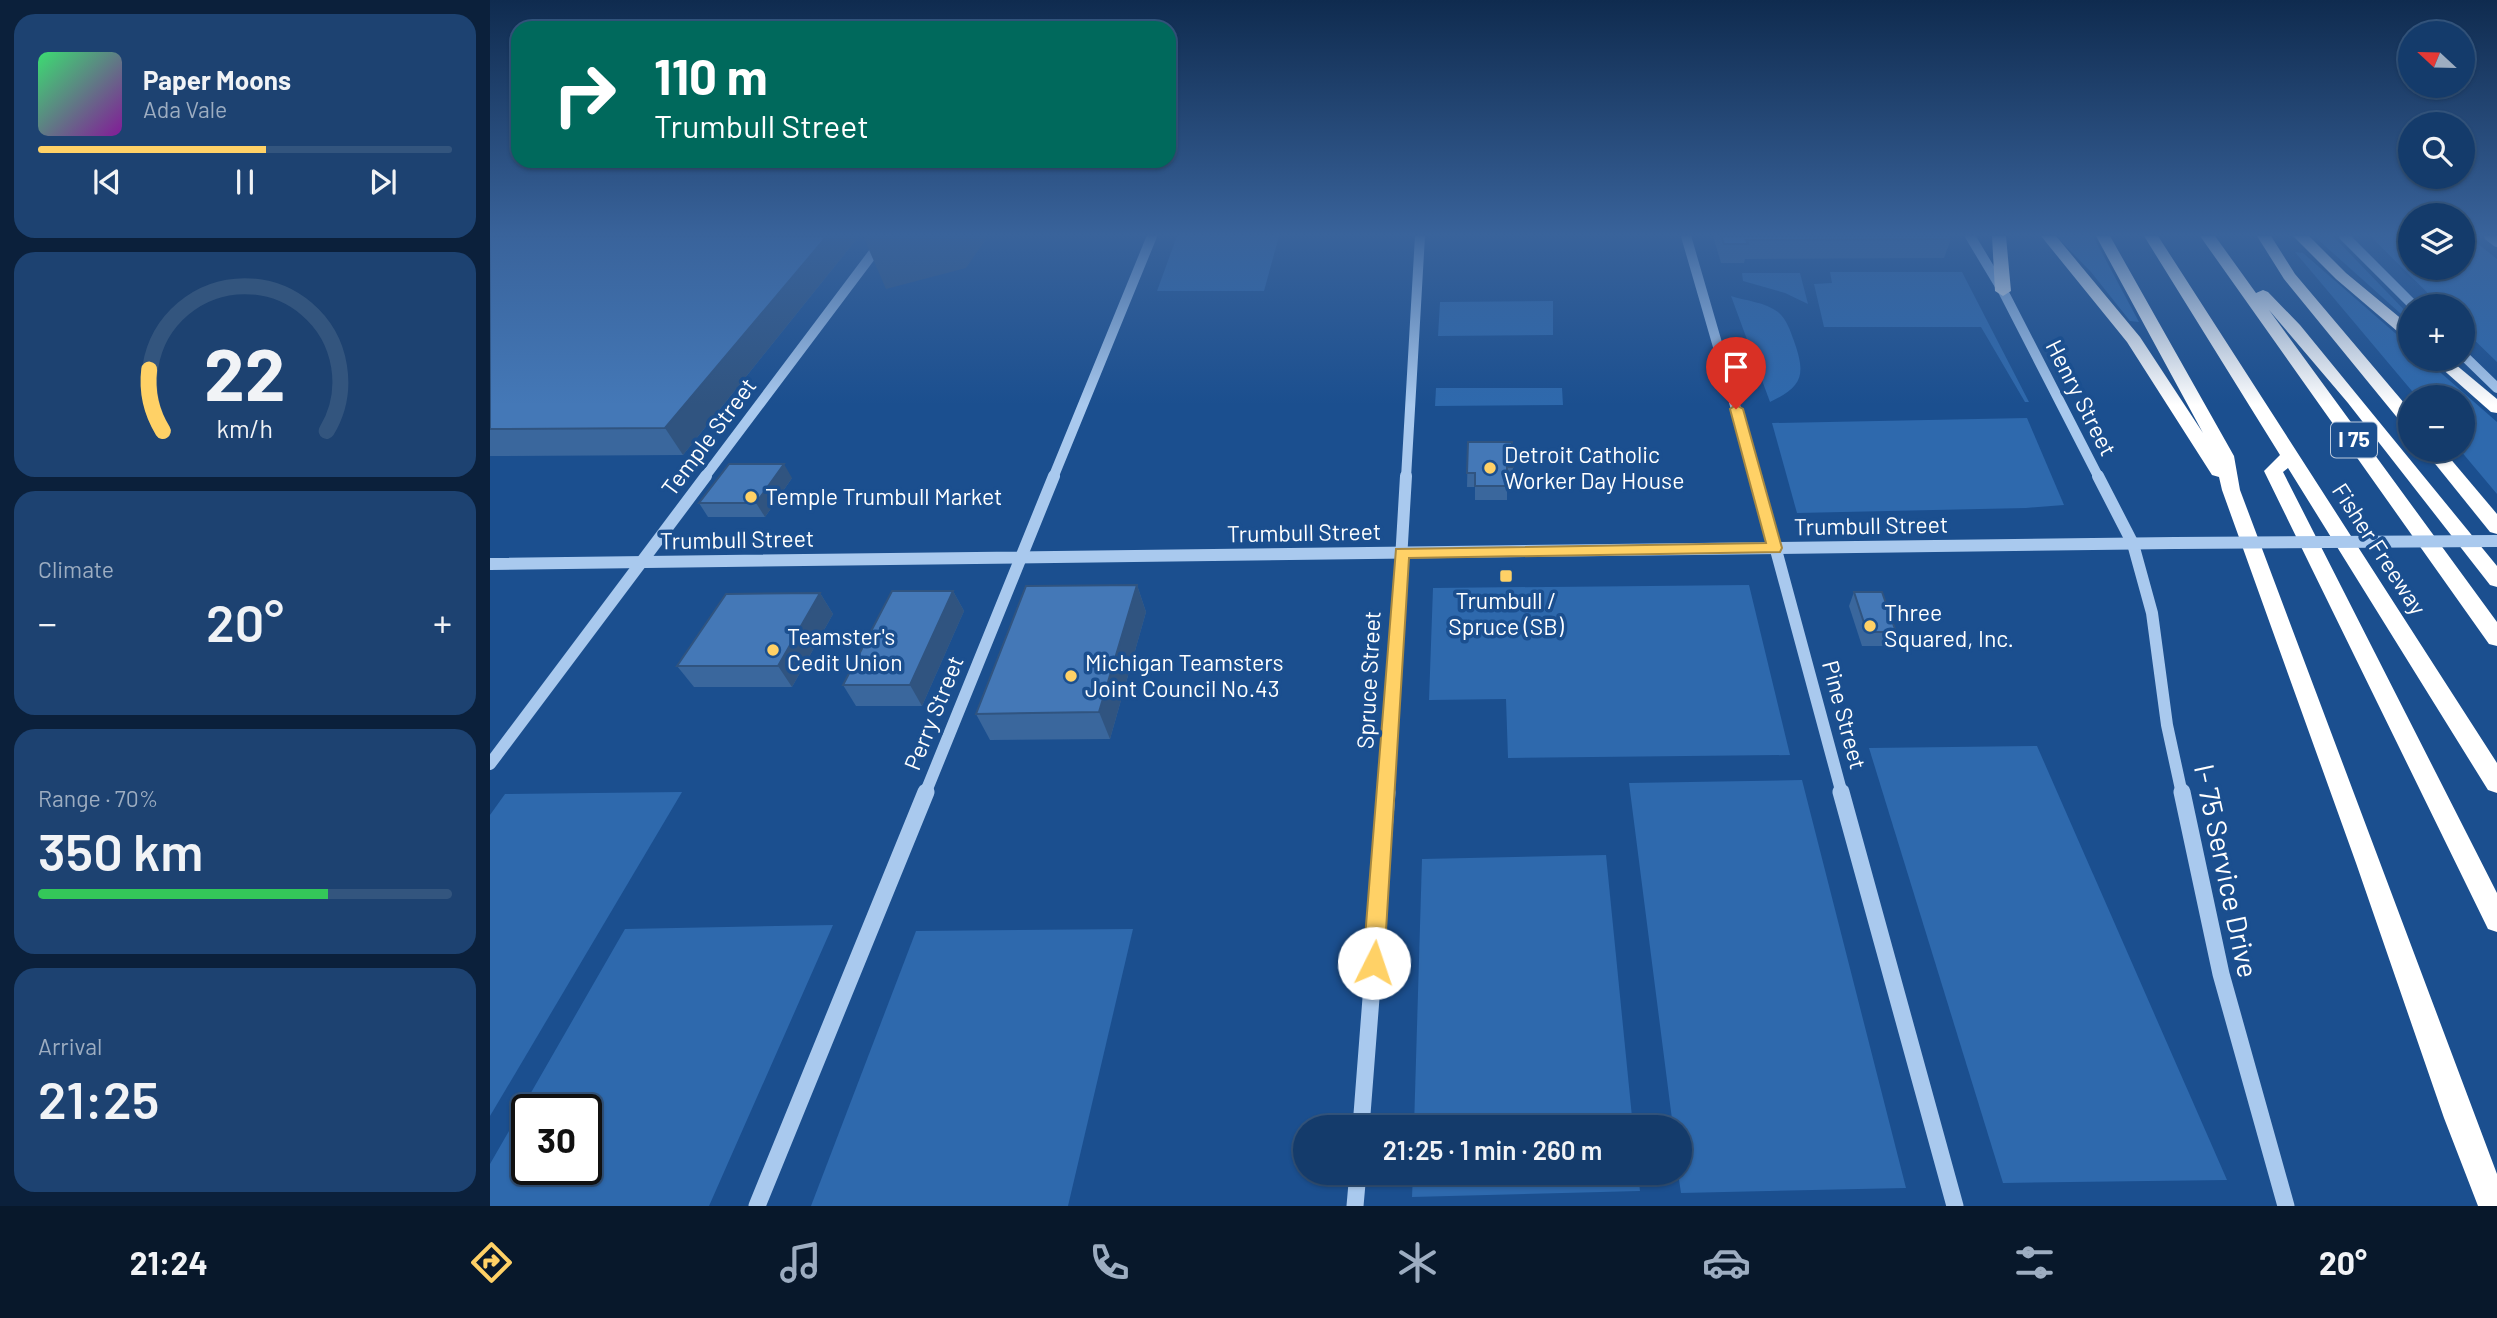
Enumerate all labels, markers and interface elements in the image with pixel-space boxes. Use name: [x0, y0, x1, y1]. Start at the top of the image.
north arrow: [2398, 21, 2474, 98]
map controls: [2398, 21, 2475, 462]
text: 110 m: [654, 46, 768, 105]
icon: right: [539, 49, 630, 140]
text: Paper Moons: [143, 64, 291, 95]
text: Ada Vale: [143, 95, 227, 123]
text: Trumbull Street: [654, 106, 869, 144]
button: search: [2398, 112, 2475, 189]
icon: previous: [88, 163, 126, 201]
icon: pause: [226, 163, 264, 201]
icon: next: [364, 163, 402, 201]
button: layers: [2398, 203, 2475, 280]
button: +: [2398, 294, 2475, 371]
text: 22: [204, 328, 286, 416]
street label: Henry Street: [2041, 335, 2123, 460]
pin: [1706, 337, 1766, 409]
icon: arrive: [1717, 348, 1755, 386]
street label: Temple Street: [655, 372, 762, 501]
button: −: [2398, 385, 2475, 462]
text: km/h: [217, 412, 273, 442]
road number: I 75: [2331, 422, 2377, 458]
place label: Detroit Catholic Worker Day House: [1504, 440, 1684, 494]
marker: Detroit Catholic Worker Day House: [1482, 460, 1498, 476]
street label: Fisher Freeway: [2327, 477, 2433, 620]
place label: Temple Trumbull Market: [765, 482, 1002, 510]
marker: Temple Trumbull Market: [743, 489, 759, 505]
street label: Trumbull Street: [1794, 510, 1948, 540]
street label: Trumbull Street: [1227, 517, 1381, 547]
street label: Trumbull Street: [660, 524, 814, 554]
text: Climate: [38, 555, 114, 583]
marker: Trumbull / Spruce (SB): [1498, 568, 1514, 584]
place label: Trumbull / Spruce (SB): [1448, 586, 1565, 640]
text: 20°: [206, 590, 284, 652]
place label: Three Squared, Inc.: [1884, 598, 2014, 652]
text: −: [38, 599, 57, 645]
text: +: [433, 599, 452, 645]
street label: Spruce Street: [1350, 610, 1386, 750]
marker: Three Squared, Inc.: [1862, 618, 1878, 634]
place label: Teamster's Cedit Union: [787, 622, 903, 676]
marker: Teamster's Cedit Union: [765, 642, 781, 658]
place label: Michigan Teamsters Joint Council No.43: [1085, 648, 1284, 702]
street label: Perry Street: [897, 651, 969, 774]
street label: Pine Street: [1817, 657, 1873, 772]
marker: Michigan Teamsters Joint Council No.43: [1063, 668, 1079, 684]
street label: I- 75 Service Drive: [2188, 761, 2266, 981]
text: Range · 70%: [38, 784, 158, 812]
text: 350 km: [38, 819, 203, 881]
position arrow: [1337, 926, 1411, 1000]
text: Arrival: [38, 1032, 102, 1060]
text: 21:25: [38, 1067, 159, 1129]
speed limit sign: 30: [511, 1094, 602, 1185]
text: 21:25 · 1 min · 260 m: [1383, 1134, 1602, 1165]
icon: directions: [467, 1238, 516, 1287]
icon: music: [776, 1238, 825, 1287]
icon: phone: [1085, 1238, 1134, 1287]
icon: climate: [1393, 1238, 1442, 1287]
icon: car: [1702, 1238, 1751, 1287]
icon: filters: [2010, 1238, 2059, 1287]
text: 21:24: [130, 1243, 208, 1281]
text: 20°: [2319, 1243, 2367, 1281]

